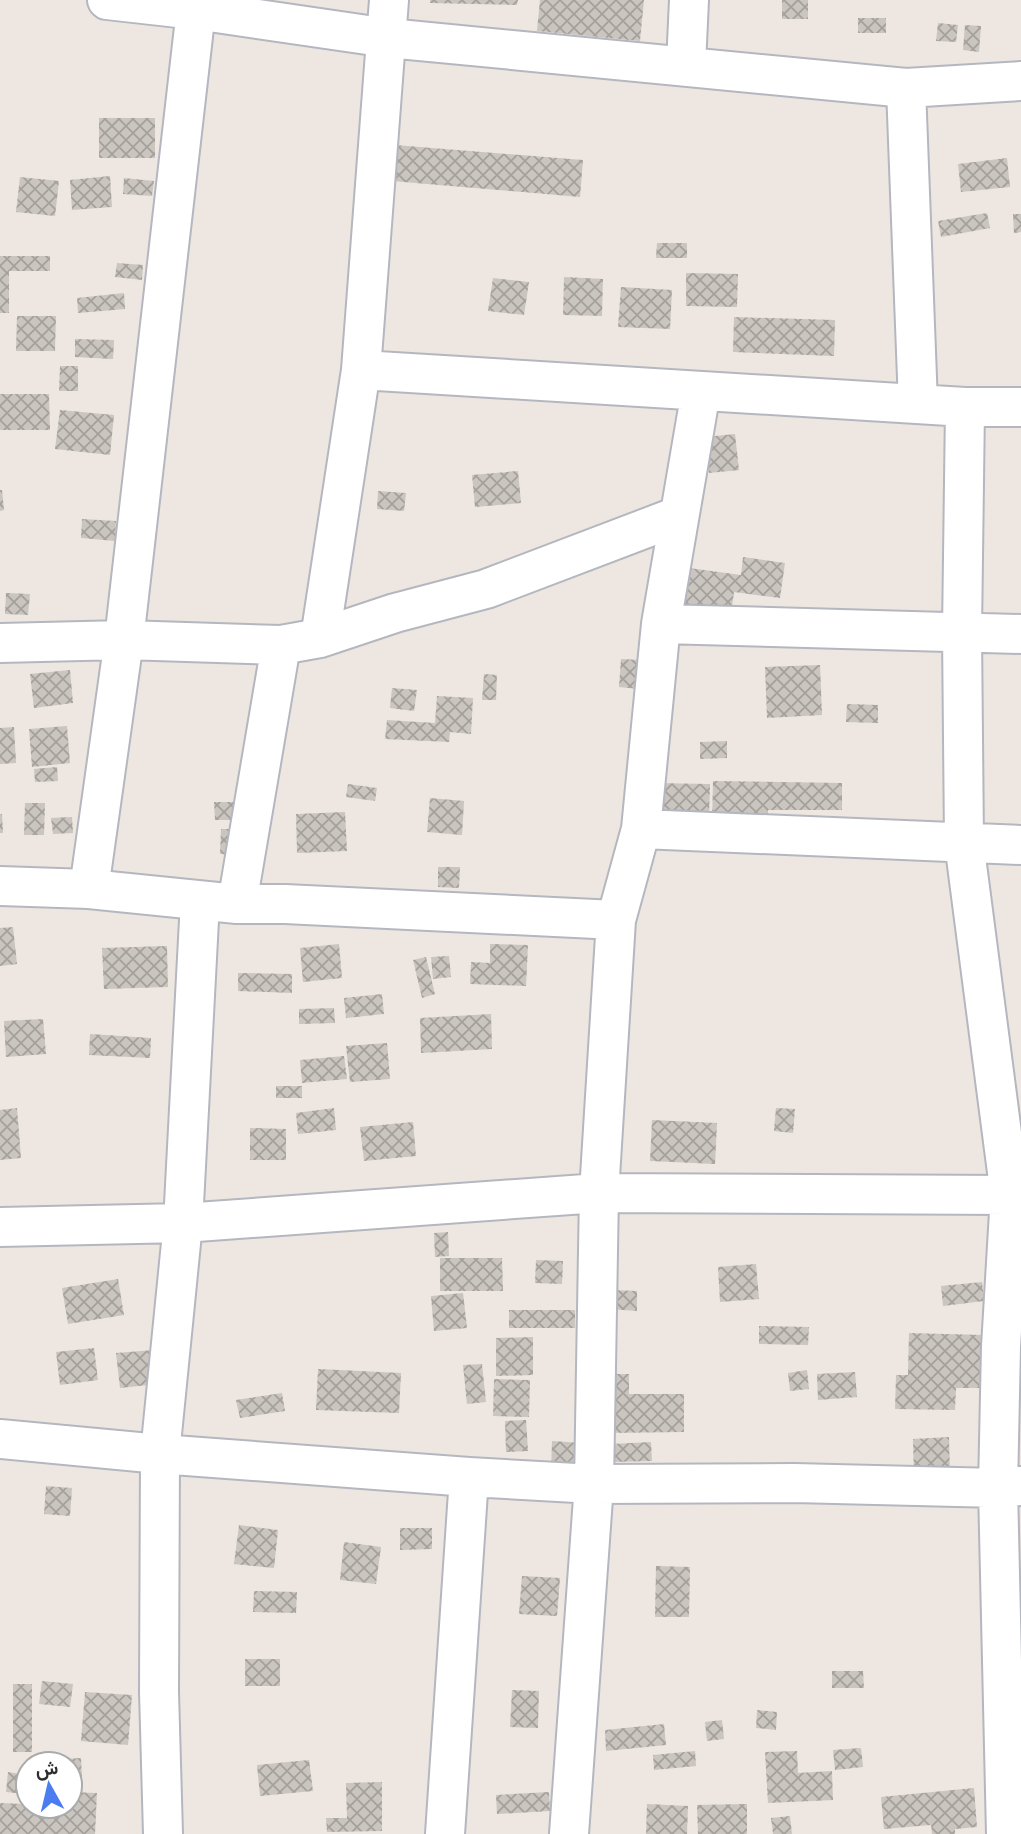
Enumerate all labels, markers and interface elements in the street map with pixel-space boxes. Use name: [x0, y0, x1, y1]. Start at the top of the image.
north arrow: [14, 1750, 84, 1820]
text: ش: [34, 1755, 60, 1782]

